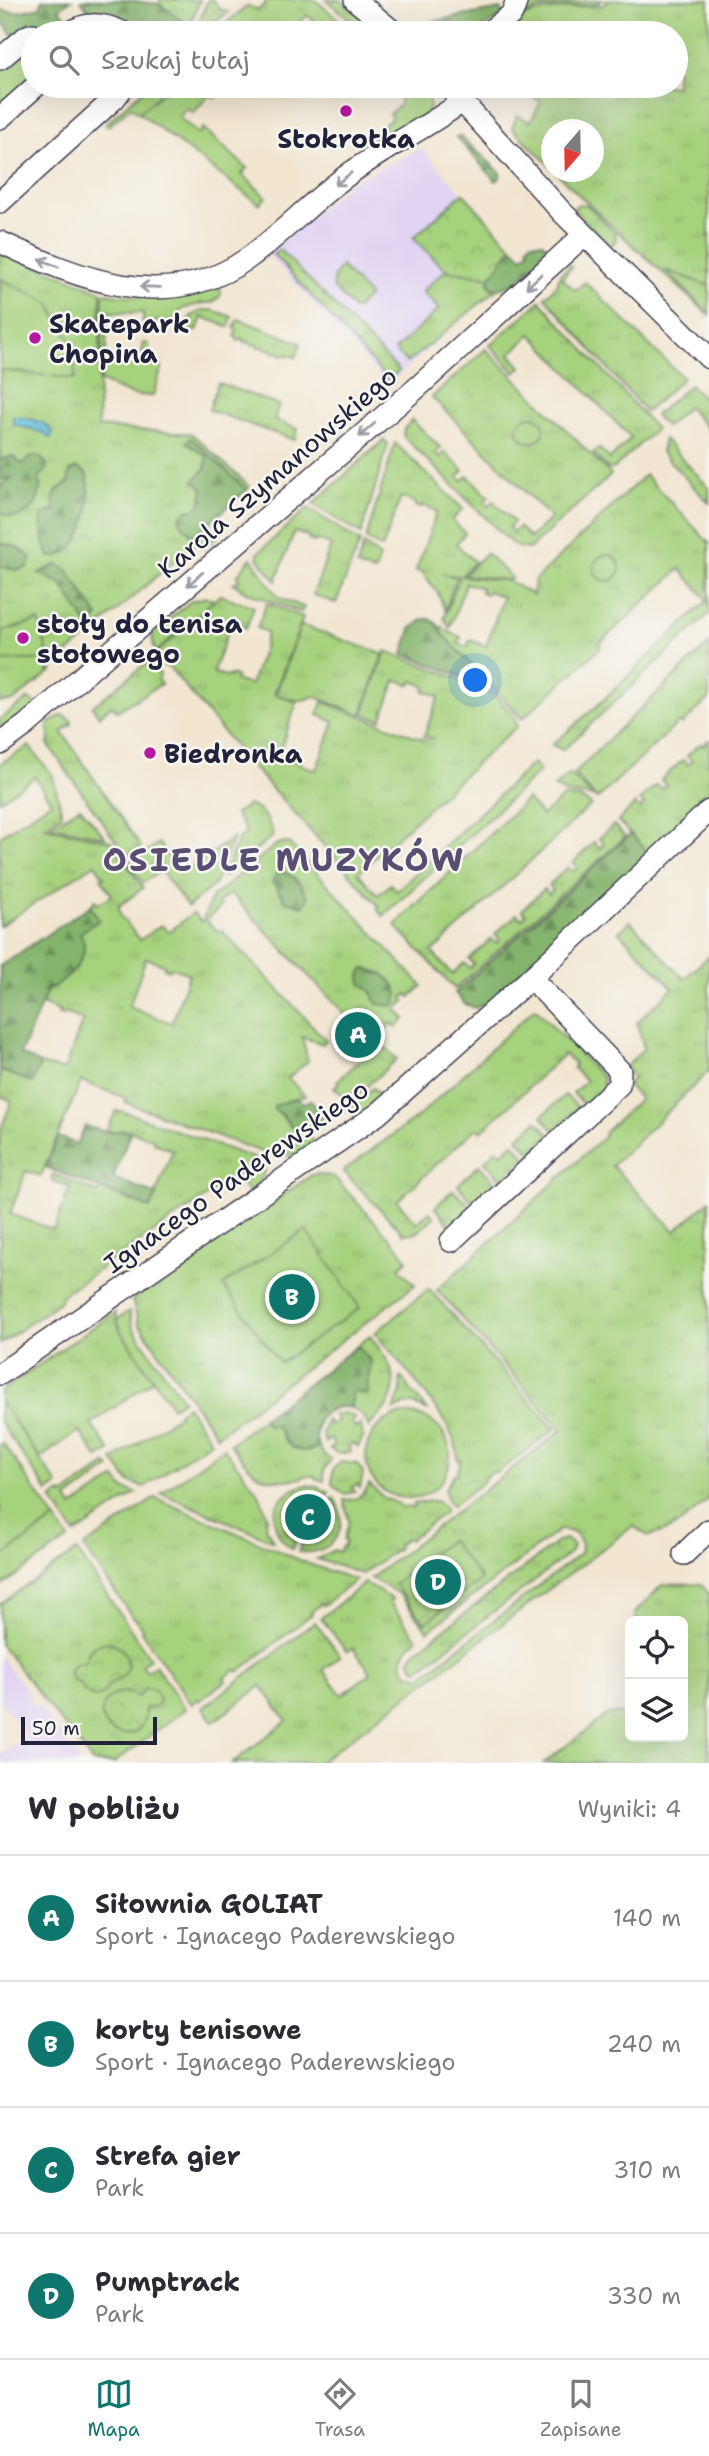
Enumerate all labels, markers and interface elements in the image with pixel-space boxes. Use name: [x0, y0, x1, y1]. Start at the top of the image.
search box: [21, 21, 688, 98]
icon: search: [45, 41, 83, 79]
text: Szukaj tutaj: [101, 42, 250, 77]
marker: Stokrotka: [338, 103, 354, 119]
north arrow: [541, 119, 604, 182]
place label: Stokrotka: [277, 121, 415, 156]
one-way arrow: [334, 172, 352, 187]
one-way arrow: [39, 256, 60, 269]
one-way arrow: [525, 273, 543, 289]
one-way arrow: [139, 281, 162, 294]
place label: Skatepark Chopina: [49, 306, 190, 371]
marker: Skatepark Chopina: [27, 330, 43, 346]
street label: Karola Szymanowskiego: [150, 358, 404, 586]
one-way arrow: [358, 422, 376, 438]
one-way arrow: [186, 571, 204, 587]
place label: stoły do tenisa stołowego: [37, 606, 243, 671]
marker: stoły do tenisa stołowego: [15, 630, 31, 646]
your location: [458, 663, 492, 697]
place label: Biedronka: [164, 736, 303, 771]
marker: Biedronka: [142, 745, 158, 761]
district label: OSIEDLE MUZYKÓW: [103, 837, 465, 882]
pin: A: [335, 1009, 381, 1061]
street label: Ignacego Paderewskiego: [97, 1071, 375, 1281]
pin: B: [269, 1271, 315, 1323]
pin: C: [285, 1491, 331, 1543]
pin: D: [415, 1556, 461, 1608]
map controls: [625, 1616, 688, 1742]
button: locate: [625, 1616, 688, 1679]
button: layers: [625, 1679, 688, 1742]
scale bar: [21, 1714, 158, 1746]
text: 50 m: [32, 1716, 80, 1741]
text: W pobliżu: [28, 1788, 180, 1829]
text: Wyniki: 4: [577, 1794, 681, 1824]
text: Siłownia GOLIAT: [95, 1886, 323, 1921]
text: A: [42, 1903, 60, 1933]
text: 140 m: [613, 1903, 681, 1933]
text: Sport · Ignacego Paderewskiego: [95, 1921, 455, 1951]
text: korty tenisowe: [95, 2012, 302, 2047]
text: B: [44, 2029, 58, 2059]
text: 240 m: [607, 2029, 681, 2059]
text: Sport · Ignacego Paderewskiego: [95, 2047, 455, 2077]
text: Strefa gier: [95, 2138, 241, 2173]
text: C: [44, 2155, 58, 2185]
text: 310 m: [613, 2155, 681, 2185]
text: Park: [95, 2173, 144, 2203]
text: Pumptrack: [95, 2264, 240, 2299]
text: D: [43, 2281, 59, 2311]
text: 330 m: [607, 2281, 681, 2311]
text: Park: [95, 2299, 144, 2329]
tab: Mapa: [87, 2375, 140, 2442]
tab: Trasa: [315, 2375, 365, 2442]
tab: Zapisane: [540, 2375, 622, 2442]

